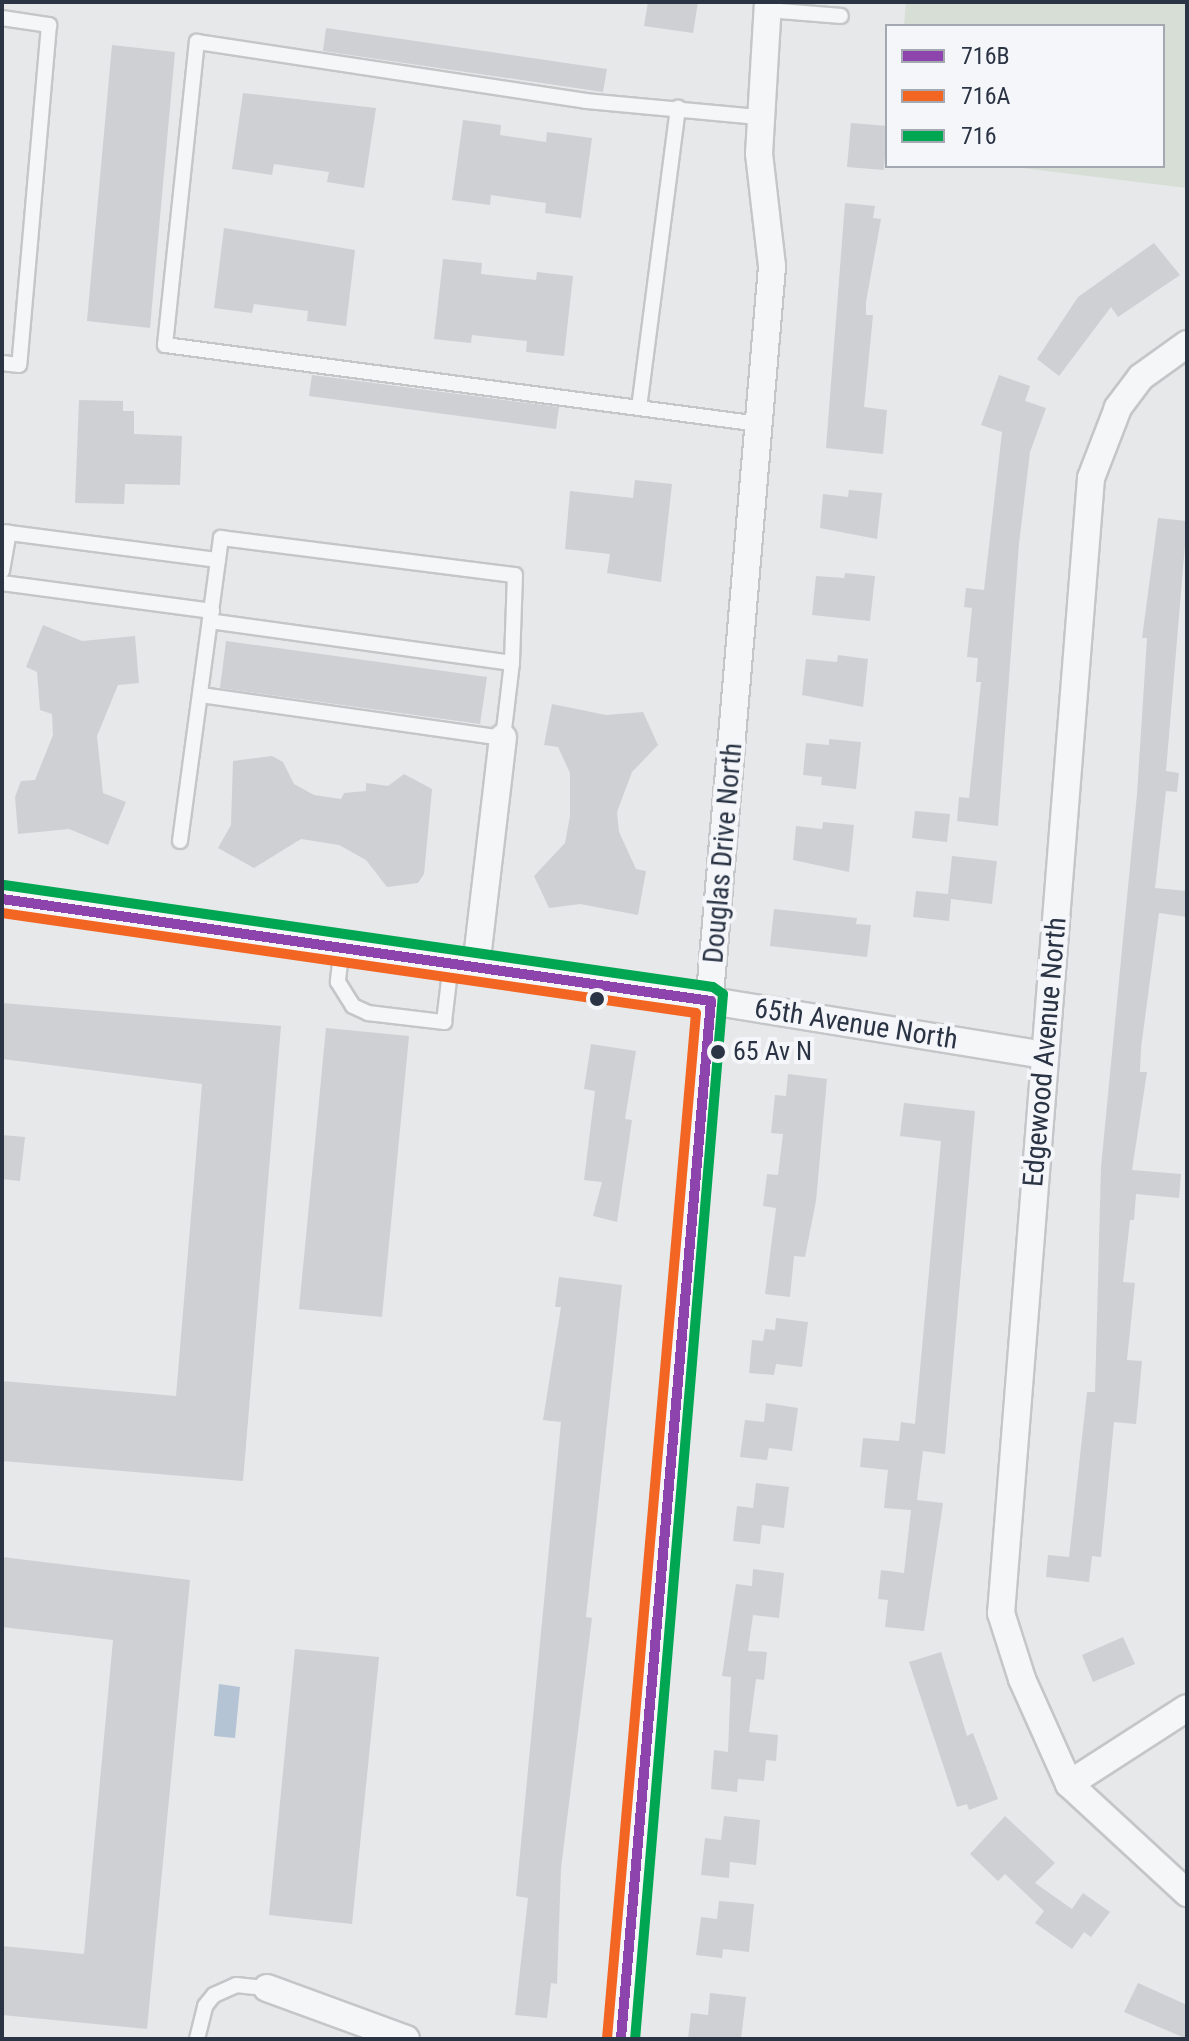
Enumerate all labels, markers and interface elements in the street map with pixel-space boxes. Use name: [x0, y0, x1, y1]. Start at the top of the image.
legend: [885, 24, 1165, 168]
text: 716B: [961, 42, 1010, 70]
text: 716A: [961, 82, 1010, 110]
text: 716: [961, 122, 997, 150]
street label: Douglas Drive North: [697, 741, 749, 965]
street label: Edgewood Avenue North: [1016, 916, 1074, 1188]
unlabelled marker: [589, 991, 605, 1007]
street label: 65th Avenue North: [752, 991, 960, 1057]
place label: 65 Av N: [733, 1036, 812, 1068]
marker: 65 Av N: [710, 1044, 726, 1060]

